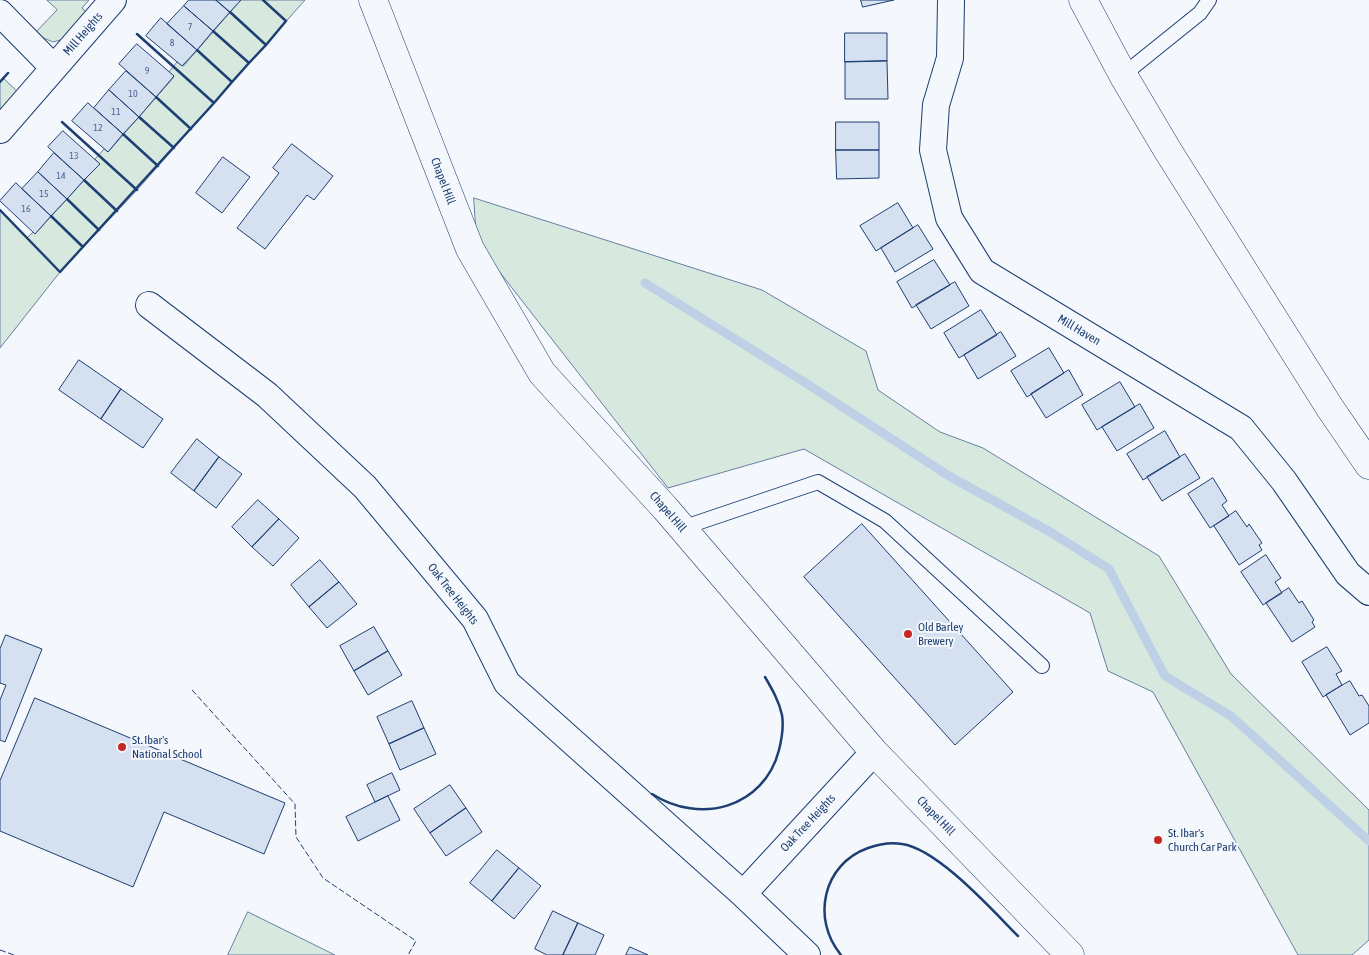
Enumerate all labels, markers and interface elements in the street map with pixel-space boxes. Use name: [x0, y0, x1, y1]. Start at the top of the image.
street label: Mill Heights: [60, 9, 106, 59]
house number: 7: [188, 21, 192, 33]
house number: 8: [170, 37, 174, 49]
house number: 9: [145, 65, 149, 77]
house number: 10: [128, 88, 138, 100]
house number: 11: [111, 106, 121, 118]
house number: 12: [93, 122, 103, 134]
house number: 13: [69, 150, 79, 162]
street label: Chapel Hill: [428, 156, 458, 206]
house number: 14: [56, 170, 66, 182]
house number: 15: [39, 188, 49, 200]
house number: 16: [21, 203, 31, 215]
street label: Mill Haven: [1055, 312, 1103, 348]
street label: Chapel Hill: [647, 489, 689, 535]
street label: Oak Tree Heights: [425, 560, 481, 628]
place label: Old Barley Brewery: [918, 620, 964, 648]
marker: Old Barley Brewery: [902, 628, 914, 640]
place label: St. Ibar's National School: [132, 733, 202, 761]
marker: St. Ibar's National School: [116, 741, 128, 753]
street label: Oak Tree Heights: [778, 791, 838, 855]
street label: Chapel Hill: [914, 793, 958, 839]
place label: St. Ibar's Church Car Park: [1168, 826, 1237, 854]
marker: St. Ibar's Church Car Park: [1152, 834, 1164, 846]

